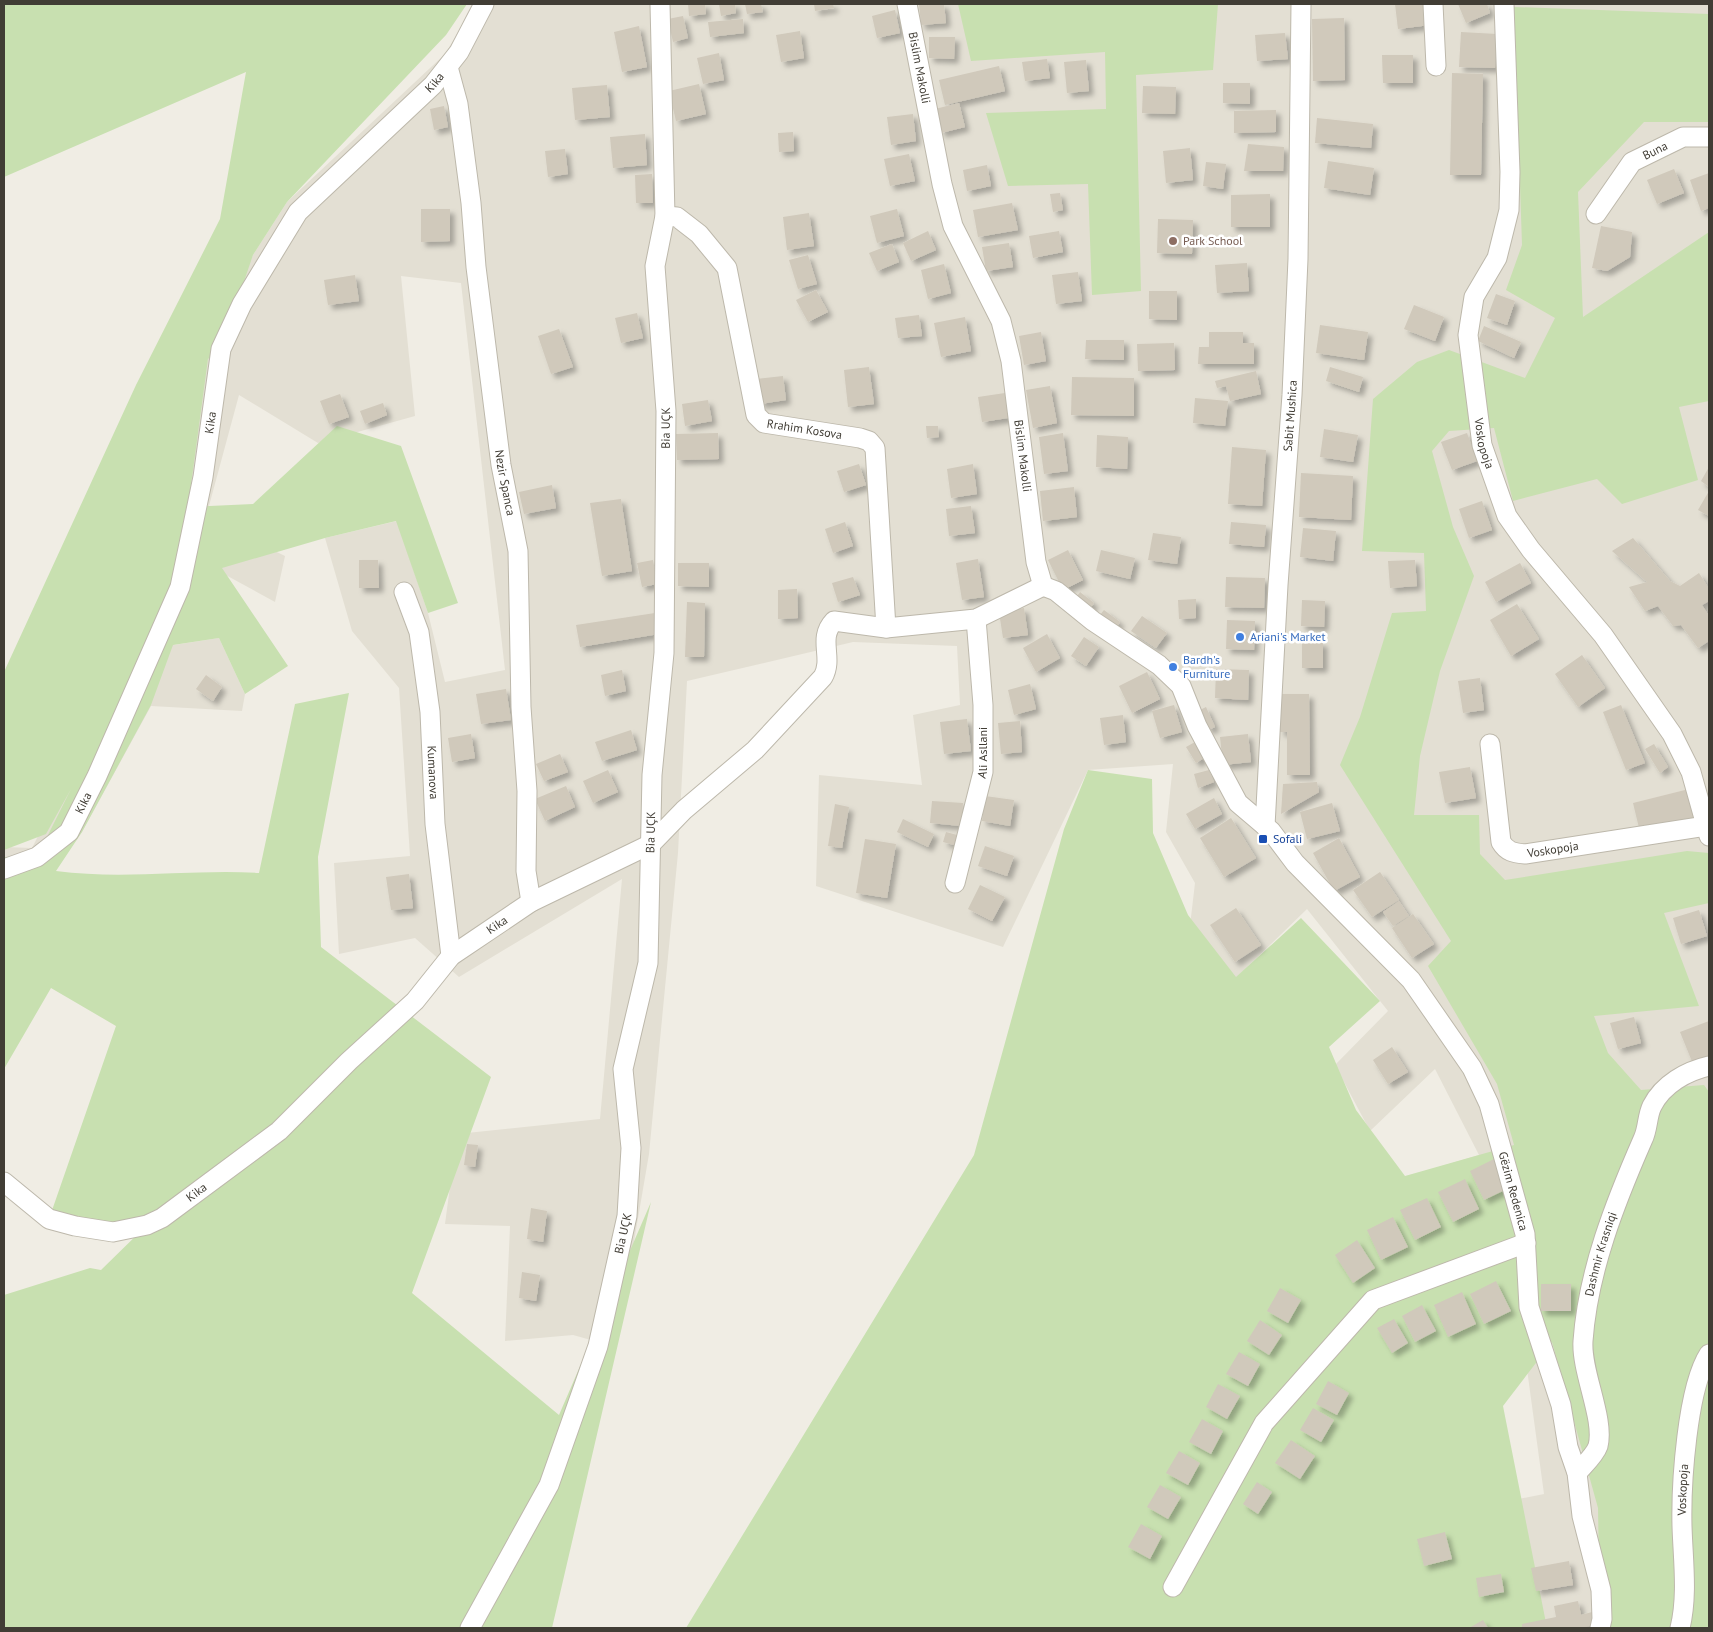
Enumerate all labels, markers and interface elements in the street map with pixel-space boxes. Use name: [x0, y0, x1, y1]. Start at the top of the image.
street label: Bislim Makolli: [906, 31, 934, 105]
street label: Kika: [422, 69, 447, 96]
street label: Buna: [1640, 138, 1670, 163]
place label: Park School: [1183, 233, 1243, 248]
marker: Park School: [1167, 235, 1179, 247]
street label: Sabit Mushica: [1280, 380, 1300, 452]
street label: Bia UÇK: [658, 407, 673, 449]
street label: Kika: [201, 410, 219, 435]
street label: Rrahim Kosova: [766, 416, 843, 442]
street label: Voskopoja: [1472, 416, 1498, 471]
street label: Bislim Makolli: [1011, 419, 1035, 493]
street label: Nezir Spanca: [492, 449, 519, 517]
place label: Ariani's Market: [1250, 629, 1325, 644]
marker: Ariani's Market: [1234, 631, 1246, 643]
place label: Bardh's Furniture: [1183, 652, 1230, 681]
marker: Bardh's Furniture: [1167, 661, 1179, 673]
street label: Ali Asllani: [974, 727, 990, 780]
street label: Kumanova: [425, 745, 442, 800]
street label: Kika: [71, 790, 95, 816]
street label: Bia UÇK: [642, 812, 658, 853]
place label: Sofali: [1273, 831, 1302, 846]
marker: Sofali: [1257, 833, 1269, 845]
street label: Voskopoja: [1525, 838, 1580, 861]
street label: Kika: [483, 912, 510, 937]
street label: Gëzim Redenica: [1496, 1150, 1532, 1232]
street label: Kika: [183, 1179, 210, 1205]
street label: Dashmir Krasniqi: [1581, 1210, 1620, 1298]
street label: Bia UÇK: [611, 1212, 634, 1255]
street label: Voskopoja: [1674, 1463, 1691, 1516]

